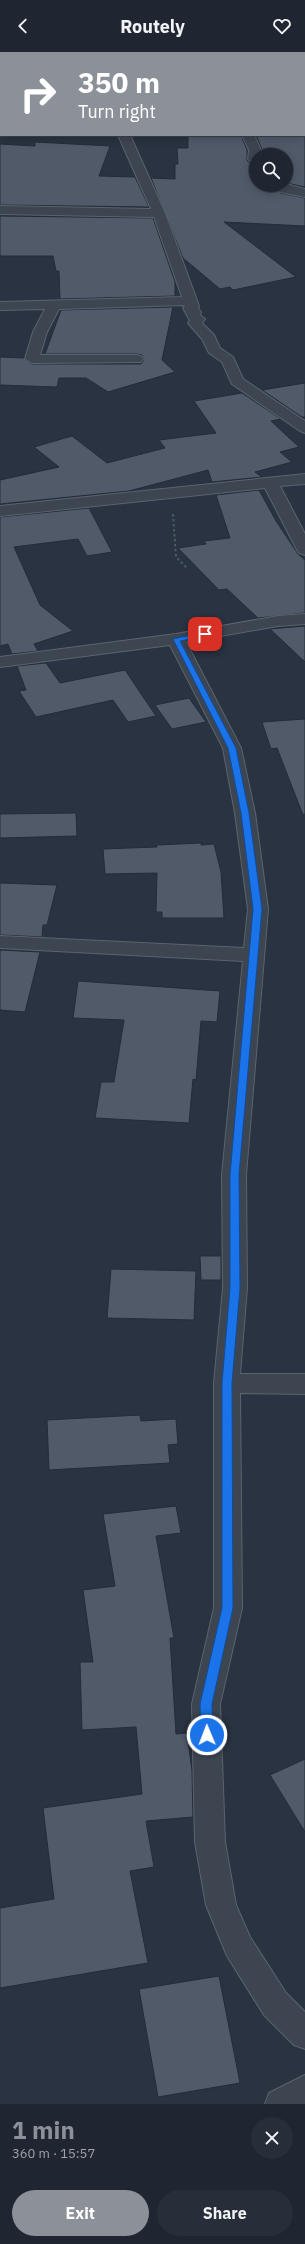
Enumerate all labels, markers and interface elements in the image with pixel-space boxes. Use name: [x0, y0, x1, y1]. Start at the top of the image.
icon: back: [12, 15, 34, 37]
text: Routely: [120, 15, 185, 38]
icon: heart: [271, 15, 293, 37]
text: 350 m: [78, 64, 160, 101]
icon: right: [12, 68, 64, 120]
text: Turn right: [78, 100, 156, 123]
map controls: [249, 148, 293, 192]
button: search: [249, 148, 293, 192]
pin: [188, 617, 222, 651]
icon: arrive: [194, 623, 216, 645]
position arrow: [186, 1714, 228, 1756]
text: 1 min: [12, 2114, 75, 2146]
button: close: [251, 2117, 293, 2159]
text: 360 m · 15:57: [12, 2145, 95, 2162]
button: Exit: [12, 2190, 149, 2236]
button: Share: [157, 2190, 293, 2236]

